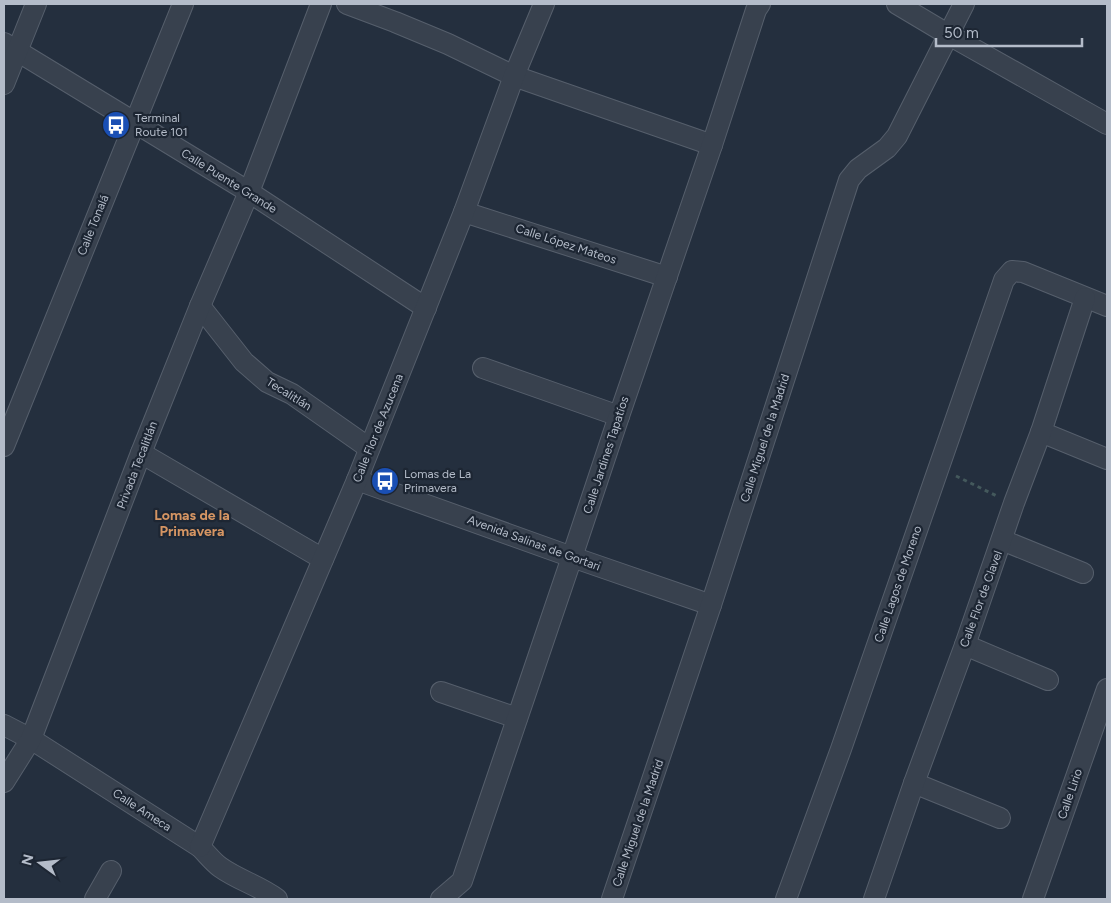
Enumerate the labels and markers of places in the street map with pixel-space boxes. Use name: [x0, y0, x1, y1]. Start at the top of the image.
bus stop icon: Terminal Route 101: [101, 110, 131, 140]
place label: Terminal Route 101: [135, 111, 188, 139]
bus stop icon: Lomas de La Primavera: [370, 466, 400, 496]
place label: Lomas de La Primavera: [404, 467, 471, 495]

